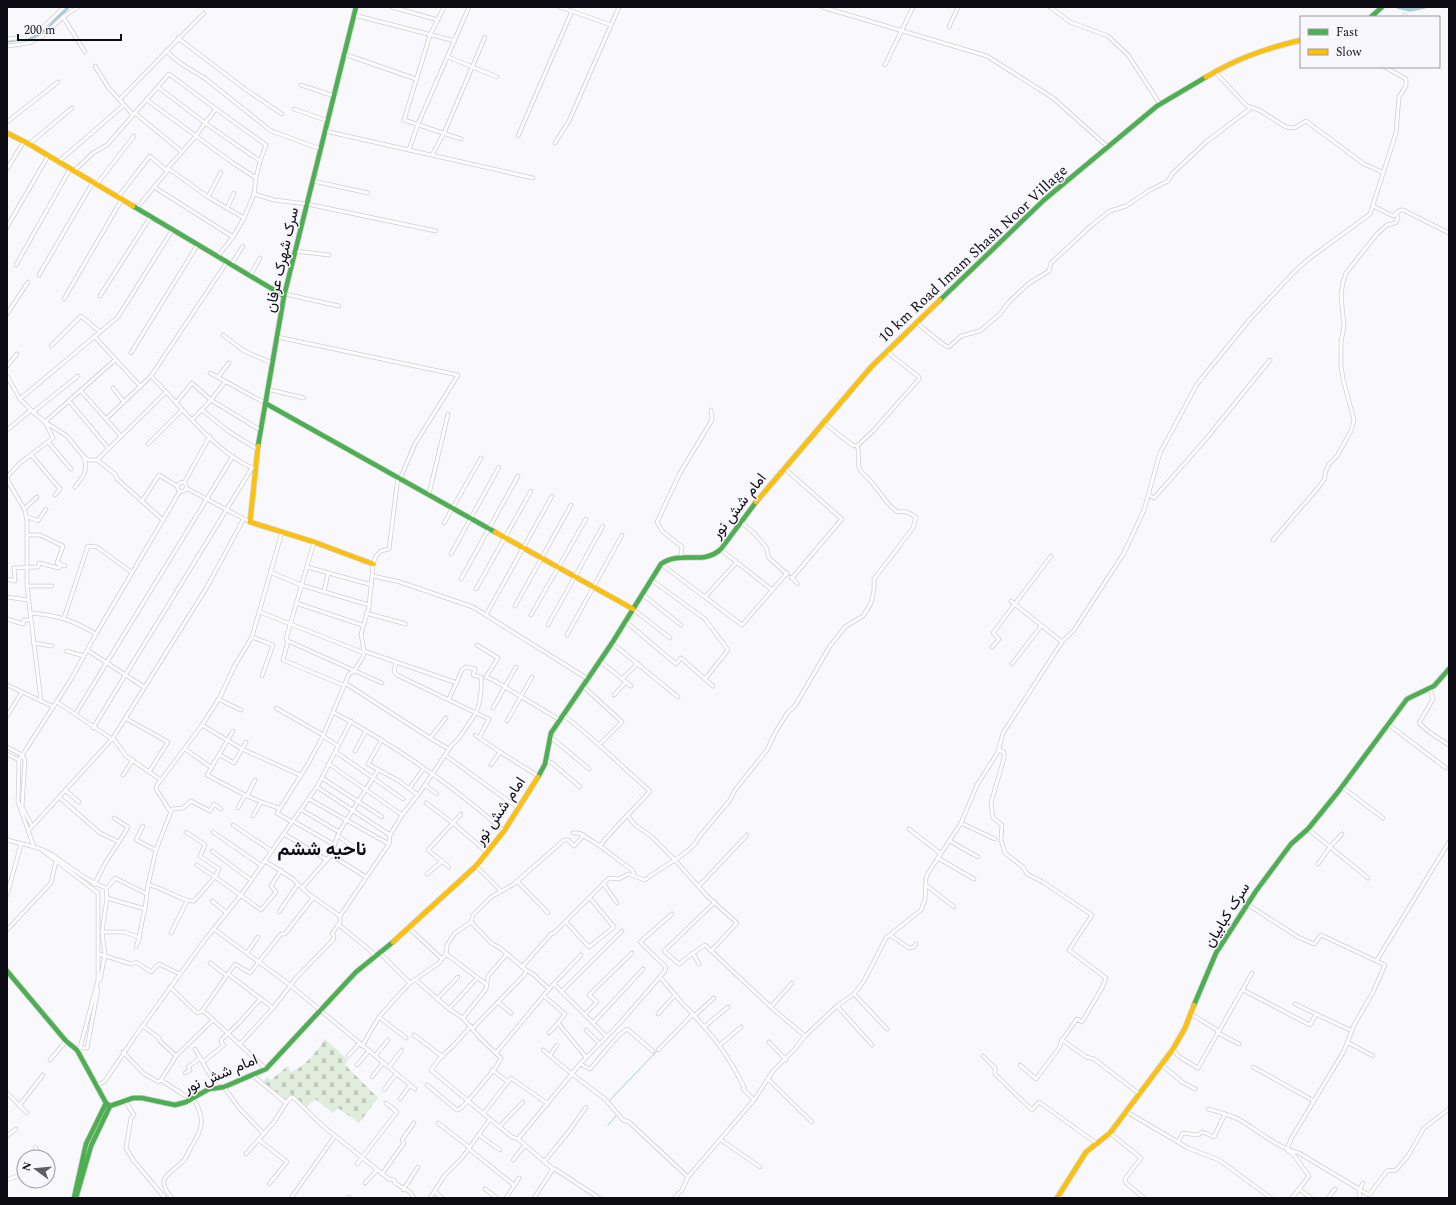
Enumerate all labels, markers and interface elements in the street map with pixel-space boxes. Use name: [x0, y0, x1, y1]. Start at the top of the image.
scale bar: [18, 16, 121, 42]
legend: [1300, 16, 1440, 68]
text: 200 m: [24, 21, 55, 40]
text: Fast: [1336, 23, 1358, 42]
text: Slow: [1336, 43, 1362, 62]
street label: 10 km Road Imam Shash Noor Village: [873, 160, 1073, 348]
street label: سرک شهرک عرفان: [259, 205, 305, 315]
street label: امام شش نور: [705, 468, 772, 545]
street label: امام شش نور: [468, 772, 531, 851]
district label: ناحیه ششم: [278, 835, 366, 864]
street label: سرک کبابیان: [1198, 878, 1256, 952]
street label: امام شش نور: [180, 1048, 262, 1100]
north arrow: [16, 1149, 56, 1189]
text: N: [17, 1160, 36, 1173]

